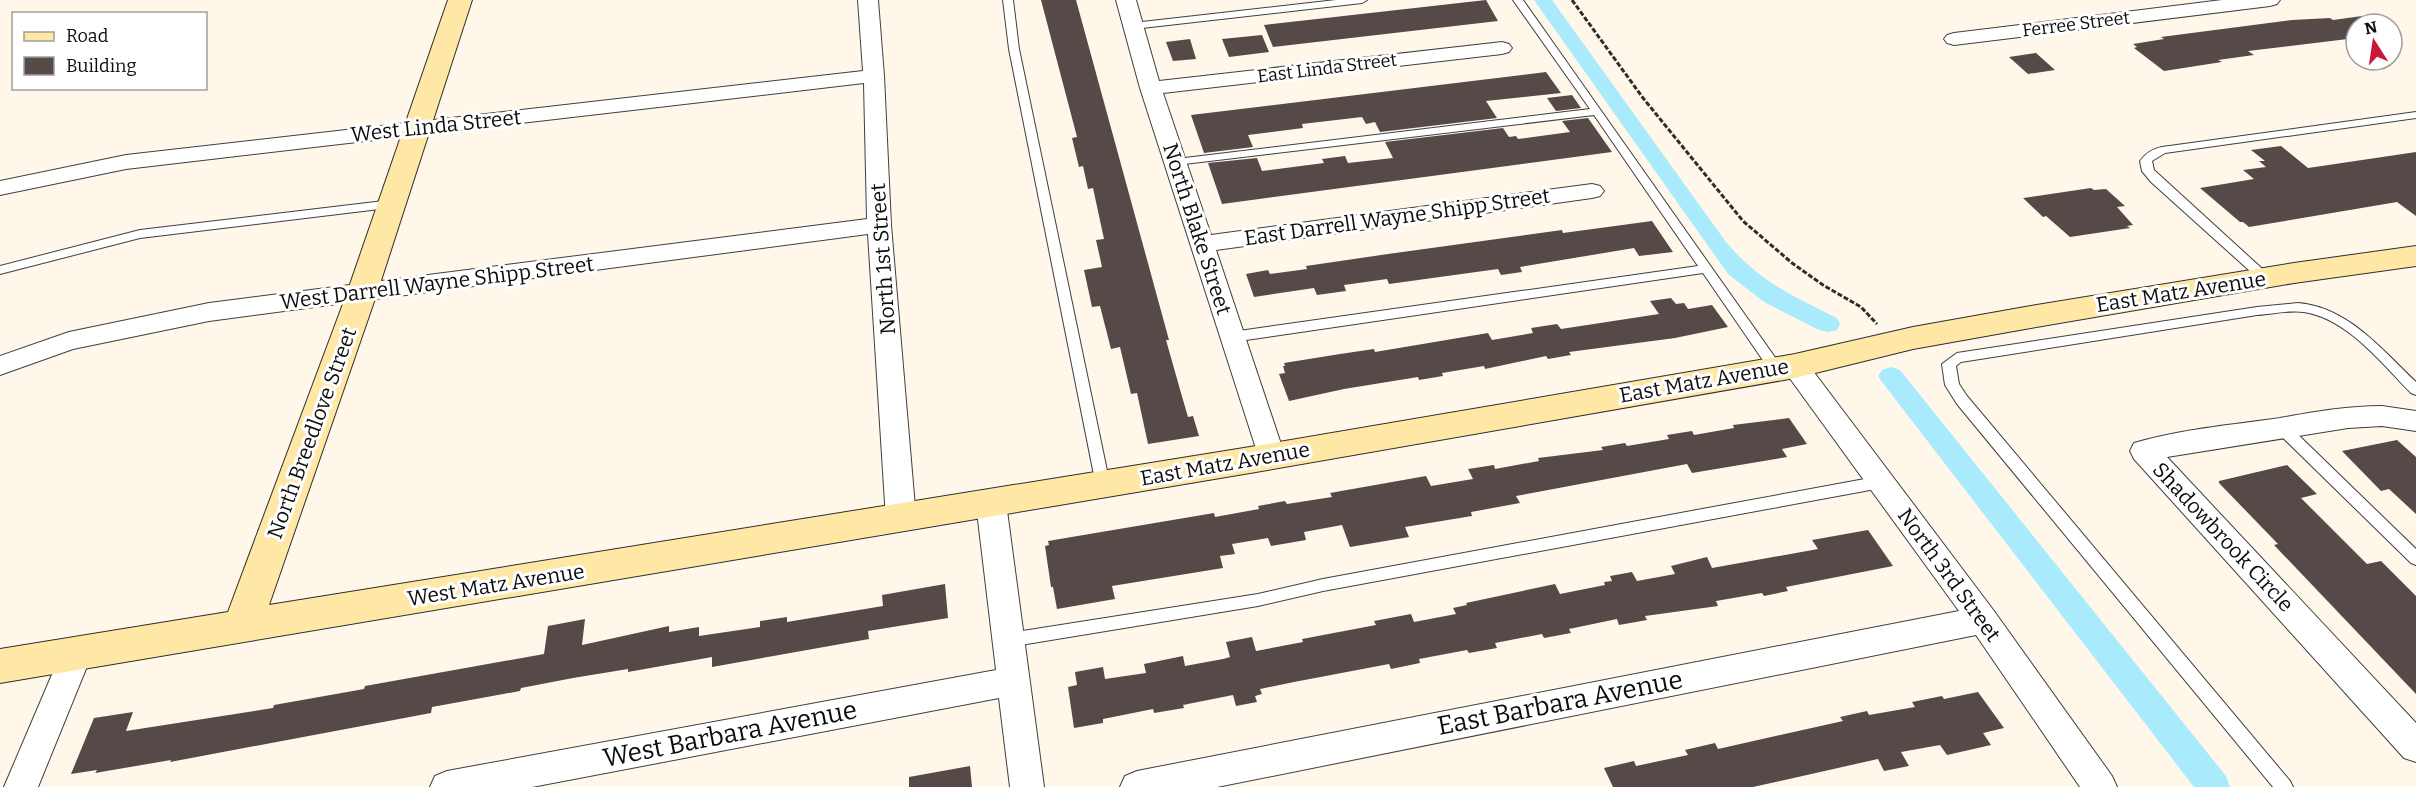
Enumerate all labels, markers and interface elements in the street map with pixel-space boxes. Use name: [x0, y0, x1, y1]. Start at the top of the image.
street label: Ferree Street: [2021, 6, 2132, 42]
legend: [12, 12, 207, 90]
north arrow: [2344, 12, 2404, 72]
text: N: [2363, 17, 2379, 38]
text: Road: [66, 25, 109, 47]
street label: East Linda Street: [1256, 48, 1399, 87]
text: Building: [66, 55, 137, 77]
street label: West Linda Street: [349, 104, 523, 148]
street label: North Blake Street: [1157, 140, 1237, 318]
street label: North 1st Street: [865, 182, 901, 336]
street label: East Darrell Wayne Shipp Street: [1242, 183, 1552, 251]
street label: West Darrell Wayne Shipp Street: [279, 251, 596, 315]
street label: East Matz Avenue: [2094, 266, 2268, 318]
street label: North Breedlove Street: [262, 323, 362, 542]
street label: East Matz Avenue: [1617, 353, 1791, 409]
street label: East Matz Avenue: [1138, 436, 1312, 492]
street label: Shadowbrook Circle: [2147, 457, 2299, 617]
street label: North 3rd Street: [1892, 503, 2006, 647]
street label: West Matz Avenue: [406, 558, 586, 612]
street label: East Barbara Avenue: [1435, 664, 1685, 742]
street label: West Barbara Avenue: [600, 694, 860, 774]

